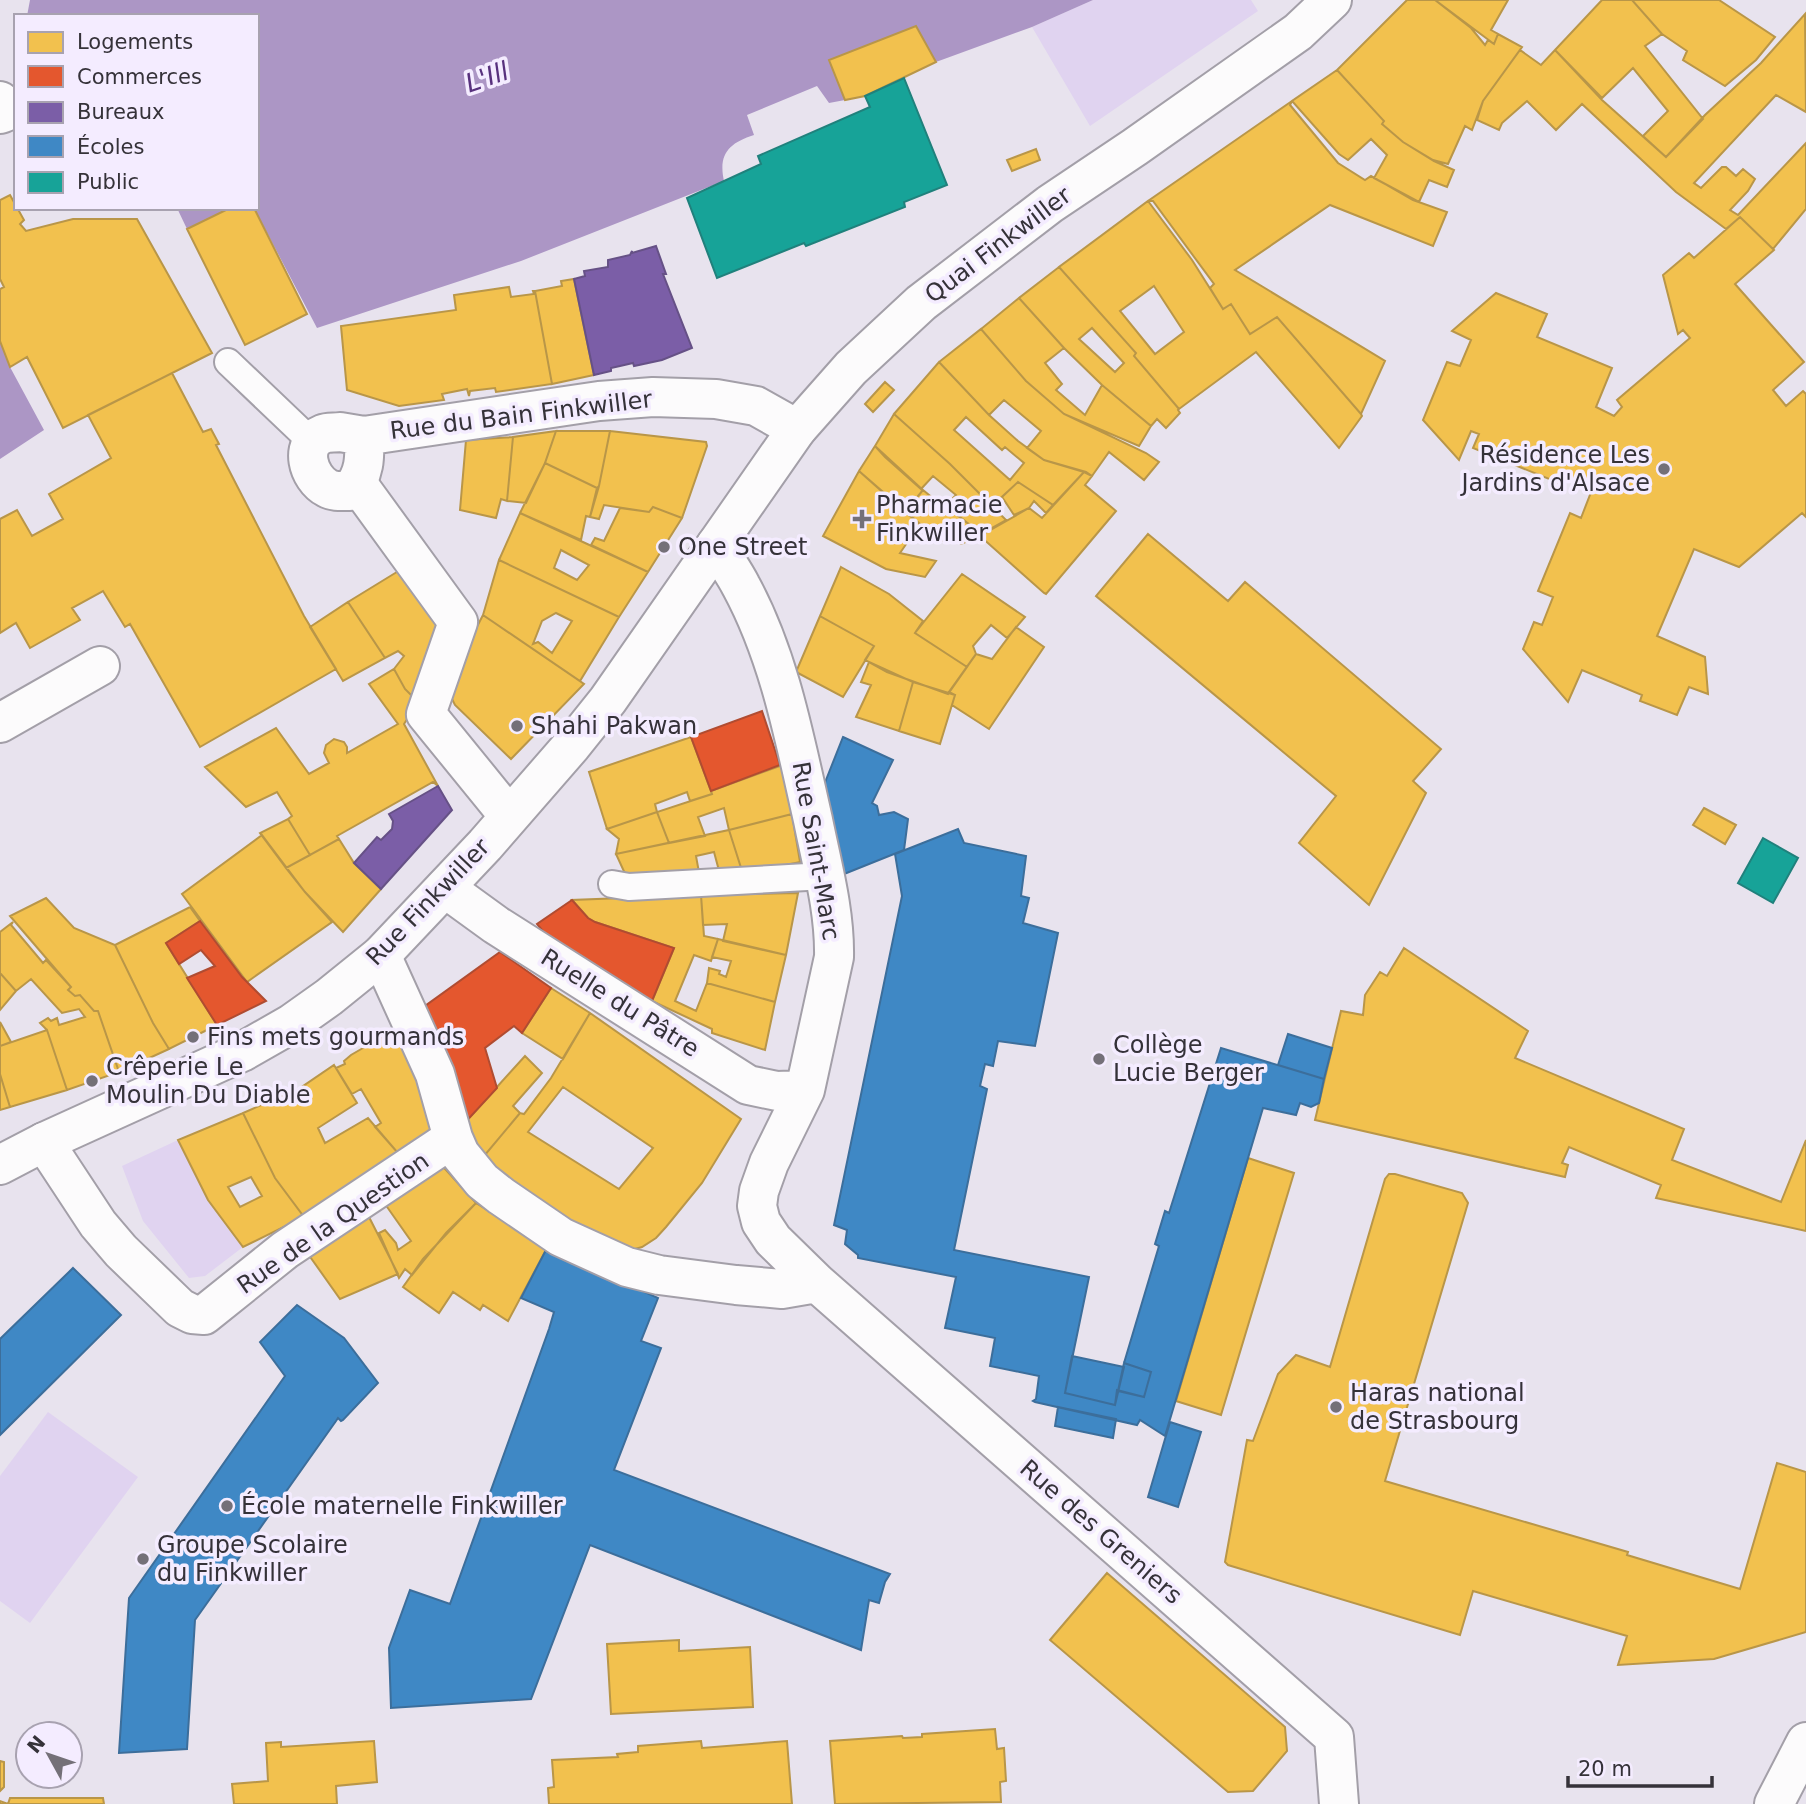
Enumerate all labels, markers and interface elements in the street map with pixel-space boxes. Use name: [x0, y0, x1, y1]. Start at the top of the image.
legend: [14, 14, 259, 210]
text: Logements: [77, 30, 193, 54]
water label: L'Ill: [461, 55, 513, 98]
text: Commerces: [77, 65, 202, 89]
text: Bureaux: [77, 100, 164, 124]
text: Écoles: [77, 134, 144, 159]
text: Public: [77, 170, 139, 194]
street label: Quai Finkwiller: [920, 181, 1076, 309]
street label: Rue du Bain Finkwiller: [388, 385, 654, 445]
place label: Résidence Les Jardins d'Alsace: [1459, 441, 1650, 497]
marker: Résidence Les Jardins d'Alsace: [1656, 461, 1672, 477]
place label: Pharmacie Finkwiller: [876, 491, 1003, 547]
marker: Pharmacie Finkwiller: [854, 511, 870, 527]
place label: One Street: [678, 533, 807, 561]
marker: One Street: [656, 539, 672, 555]
place label: Shahi Pakwan: [531, 712, 697, 740]
marker: Shahi Pakwan: [509, 718, 525, 734]
street label: Rue Saint-Marc: [786, 759, 846, 943]
street label: Rue Finkwiller: [361, 833, 496, 971]
street label: Ruelle du Pâtre: [536, 943, 704, 1063]
place label: Fins mets gourmands: [207, 1023, 464, 1051]
marker: Fins mets gourmands: [185, 1029, 201, 1045]
place label: Collège Lucie Berger: [1113, 1031, 1264, 1087]
marker: Collège Lucie Berger: [1091, 1051, 1107, 1067]
place label: Crêperie Le Moulin Du Diable: [106, 1053, 311, 1109]
marker: Crêperie Le Moulin Du Diable: [84, 1073, 100, 1089]
street label: Rue de la Question: [232, 1146, 434, 1300]
place label: Haras national de Strasbourg: [1350, 1379, 1525, 1435]
marker: Haras national de Strasbourg: [1328, 1399, 1344, 1415]
street label: Rue des Greniers: [1014, 1454, 1188, 1610]
place label: École maternelle Finkwiller: [241, 1491, 563, 1520]
marker: École maternelle Finkwiller: [219, 1498, 235, 1514]
place label: Groupe Scolaire du Finkwiller: [157, 1531, 348, 1587]
marker: Groupe Scolaire du Finkwiller: [135, 1551, 151, 1567]
north arrow: [14, 1720, 84, 1790]
text: N: [22, 1731, 50, 1757]
scale bar: [1568, 1744, 1712, 1788]
text: 20 m: [1578, 1757, 1632, 1781]

